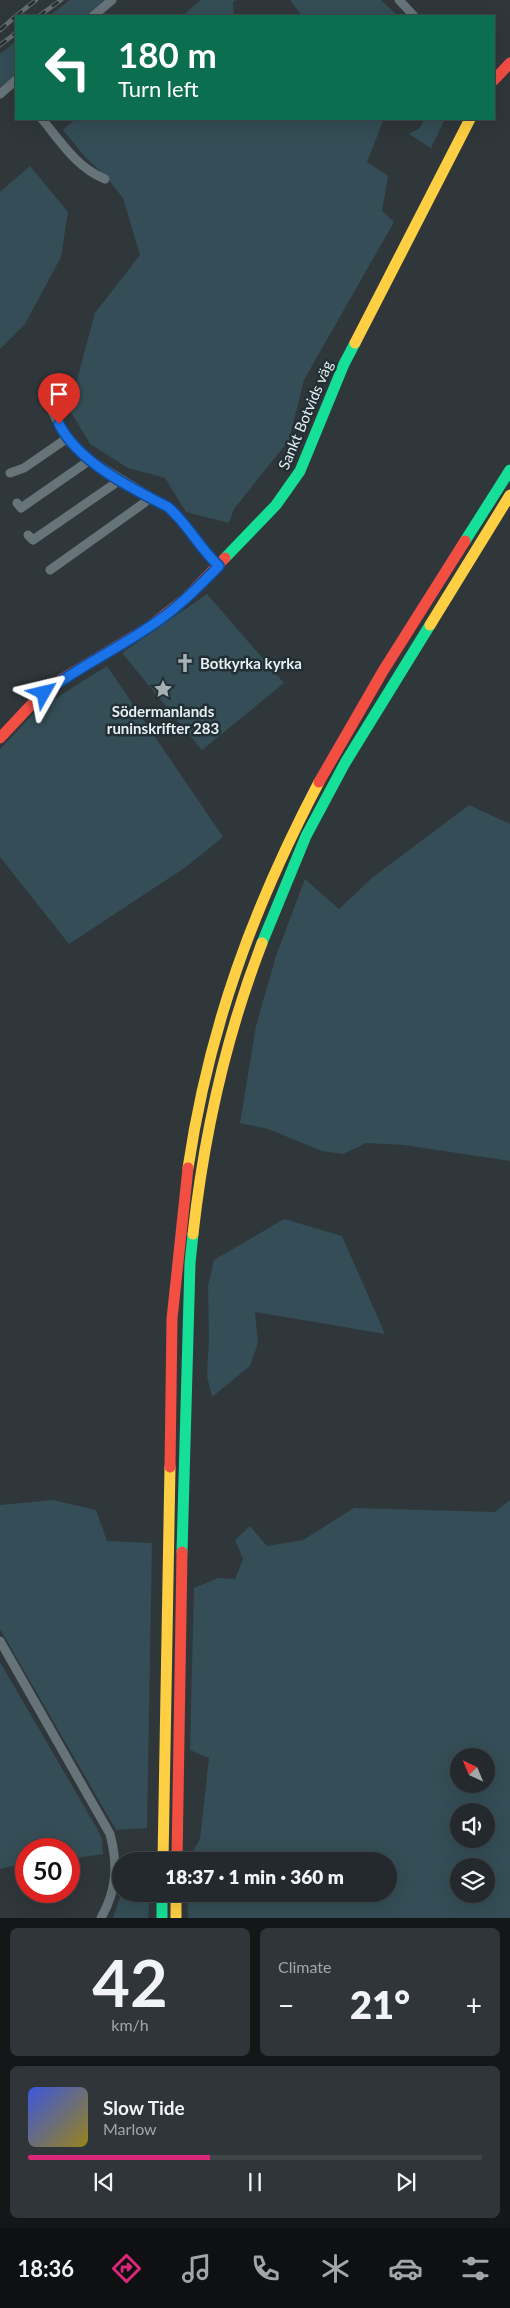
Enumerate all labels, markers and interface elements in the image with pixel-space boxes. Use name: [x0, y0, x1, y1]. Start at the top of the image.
text: 180 m: [118, 33, 217, 75]
icon: left: [35, 35, 100, 100]
text: Turn left: [118, 75, 199, 102]
street label: Sankt Botvids väg: [274, 358, 336, 472]
pin: [38, 373, 80, 424]
icon: arrive: [45, 380, 73, 408]
church icon: Botkyrka kyrka: [174, 652, 196, 674]
place label: Botkyrka kyrka: [200, 654, 302, 672]
position arrow: [17, 666, 69, 718]
place icon: Södermanlands runinskrifter 283: [152, 678, 174, 700]
place label: Södermanlands runinskrifter 283: [107, 702, 219, 737]
north arrow: [450, 1748, 495, 1792]
map controls: [450, 1748, 495, 1903]
button: sound: [450, 1803, 495, 1848]
speed limit sign: 50: [15, 1838, 80, 1903]
button: layers: [450, 1858, 495, 1903]
text: 18:37 · 1 min · 360 m: [165, 1865, 344, 1888]
text: 42: [92, 1943, 168, 2021]
text: Climate: [278, 1957, 331, 1976]
text: 21°: [350, 1981, 410, 2027]
text: −: [278, 1988, 294, 2022]
text: +: [466, 1988, 482, 2022]
text: km/h: [111, 2015, 149, 2034]
text: Slow Tide: [103, 2096, 185, 2119]
text: Marlow: [103, 2119, 157, 2138]
icon: previous: [90, 2168, 118, 2196]
icon: pause: [241, 2168, 269, 2196]
icon: next: [392, 2168, 420, 2196]
icon: directions: [109, 2251, 144, 2286]
icon: music: [179, 2251, 214, 2286]
icon: phone: [248, 2251, 283, 2286]
icon: climate: [318, 2251, 353, 2286]
icon: car: [388, 2251, 423, 2286]
icon: filters: [458, 2251, 493, 2286]
text: 18:36: [17, 2255, 74, 2282]

